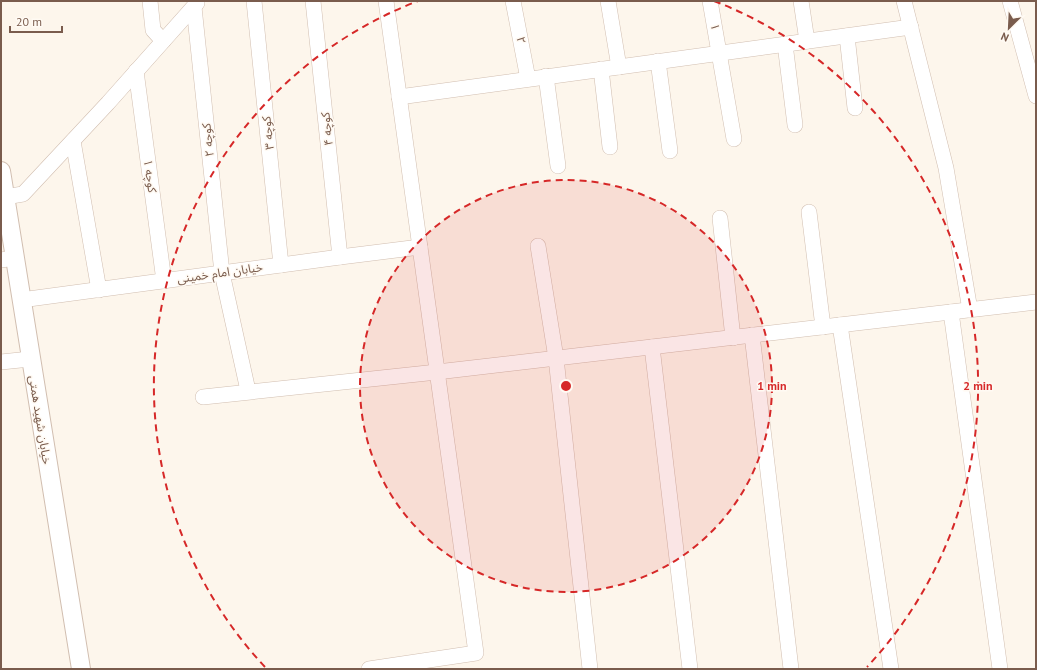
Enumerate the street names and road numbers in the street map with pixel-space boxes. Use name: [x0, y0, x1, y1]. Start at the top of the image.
street label: ۱: [708, 22, 723, 32]
street label: ۲: [513, 35, 530, 45]
street label: کوچه ۴: [317, 110, 337, 147]
street label: کوچه ۳: [258, 114, 278, 151]
street label: کوچه ۲: [198, 121, 218, 158]
street label: کوچه ۱: [140, 158, 160, 195]
street label: خیابان امام خمینی: [176, 259, 264, 288]
street label: خیابان شهید همتی: [26, 374, 55, 465]

